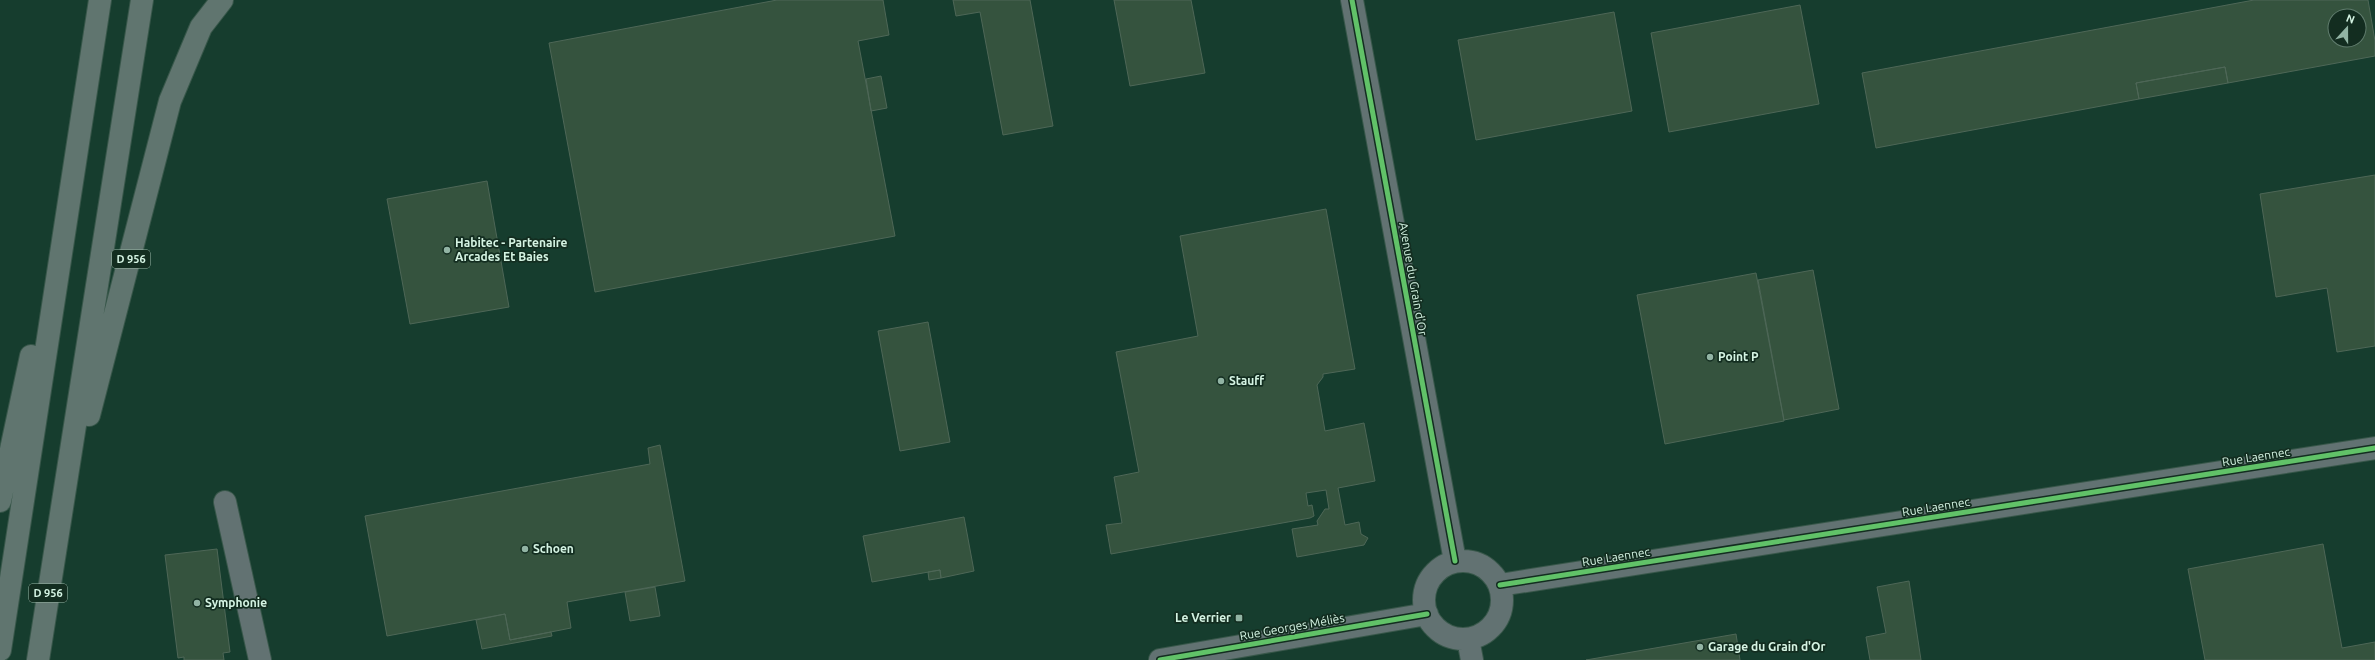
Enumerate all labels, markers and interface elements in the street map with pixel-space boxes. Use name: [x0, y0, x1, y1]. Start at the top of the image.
north arrow: [2327, 8, 2367, 48]
text: N: [2345, 12, 2357, 26]
street label: Avenue du Grain d'Or: [1397, 221, 1430, 337]
place label: Habitec - Partenaire Arcades Et Baies: [455, 236, 568, 263]
marker: Habitec - Partenaire Arcades Et Baies: [442, 245, 452, 255]
road number: D 956: [112, 250, 150, 268]
place label: Point P: [1718, 350, 1759, 363]
marker: Point P: [1705, 352, 1715, 362]
place label: Stauff: [1229, 374, 1264, 387]
marker: Stauff: [1216, 376, 1226, 386]
street label: Rue Laennec: [2221, 445, 2291, 468]
street label: Rue Laennec: [1901, 495, 1971, 518]
place label: Schoen: [533, 542, 574, 555]
marker: Schoen: [520, 544, 530, 554]
street label: Rue Laennec: [1581, 545, 1651, 568]
road number: D 956: [29, 584, 67, 602]
place label: Symphonie: [205, 596, 267, 609]
marker: Symphonie: [192, 598, 202, 608]
place label: Le Verrier: [1175, 611, 1231, 624]
street label: Rue Georges Méliès: [1238, 611, 1345, 642]
marker: Le Verrier: [1234, 613, 1244, 623]
place label: Garage du Grain d'Or: [1708, 640, 1825, 653]
marker: Garage du Grain d'Or: [1695, 642, 1705, 652]

